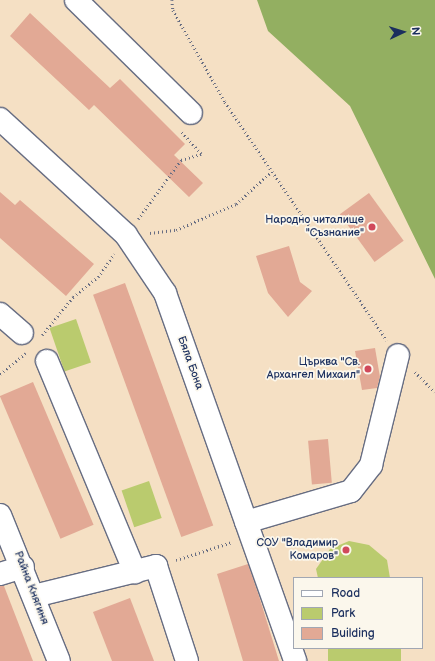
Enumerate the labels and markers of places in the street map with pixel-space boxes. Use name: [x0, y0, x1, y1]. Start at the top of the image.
place label: Народно читалище "Съзнание": [265, 214, 364, 240]
marker: Народно читалище "Съзнание": [367, 222, 377, 232]
place label: Църква "Св. Архангел Михаил": [267, 356, 360, 382]
marker: Църква "Св. Архангел Михаил": [363, 364, 373, 374]
place label: СОУ "Владимир Комаров": [257, 537, 338, 563]
marker: СОУ "Владимир Комаров": [341, 545, 351, 555]

